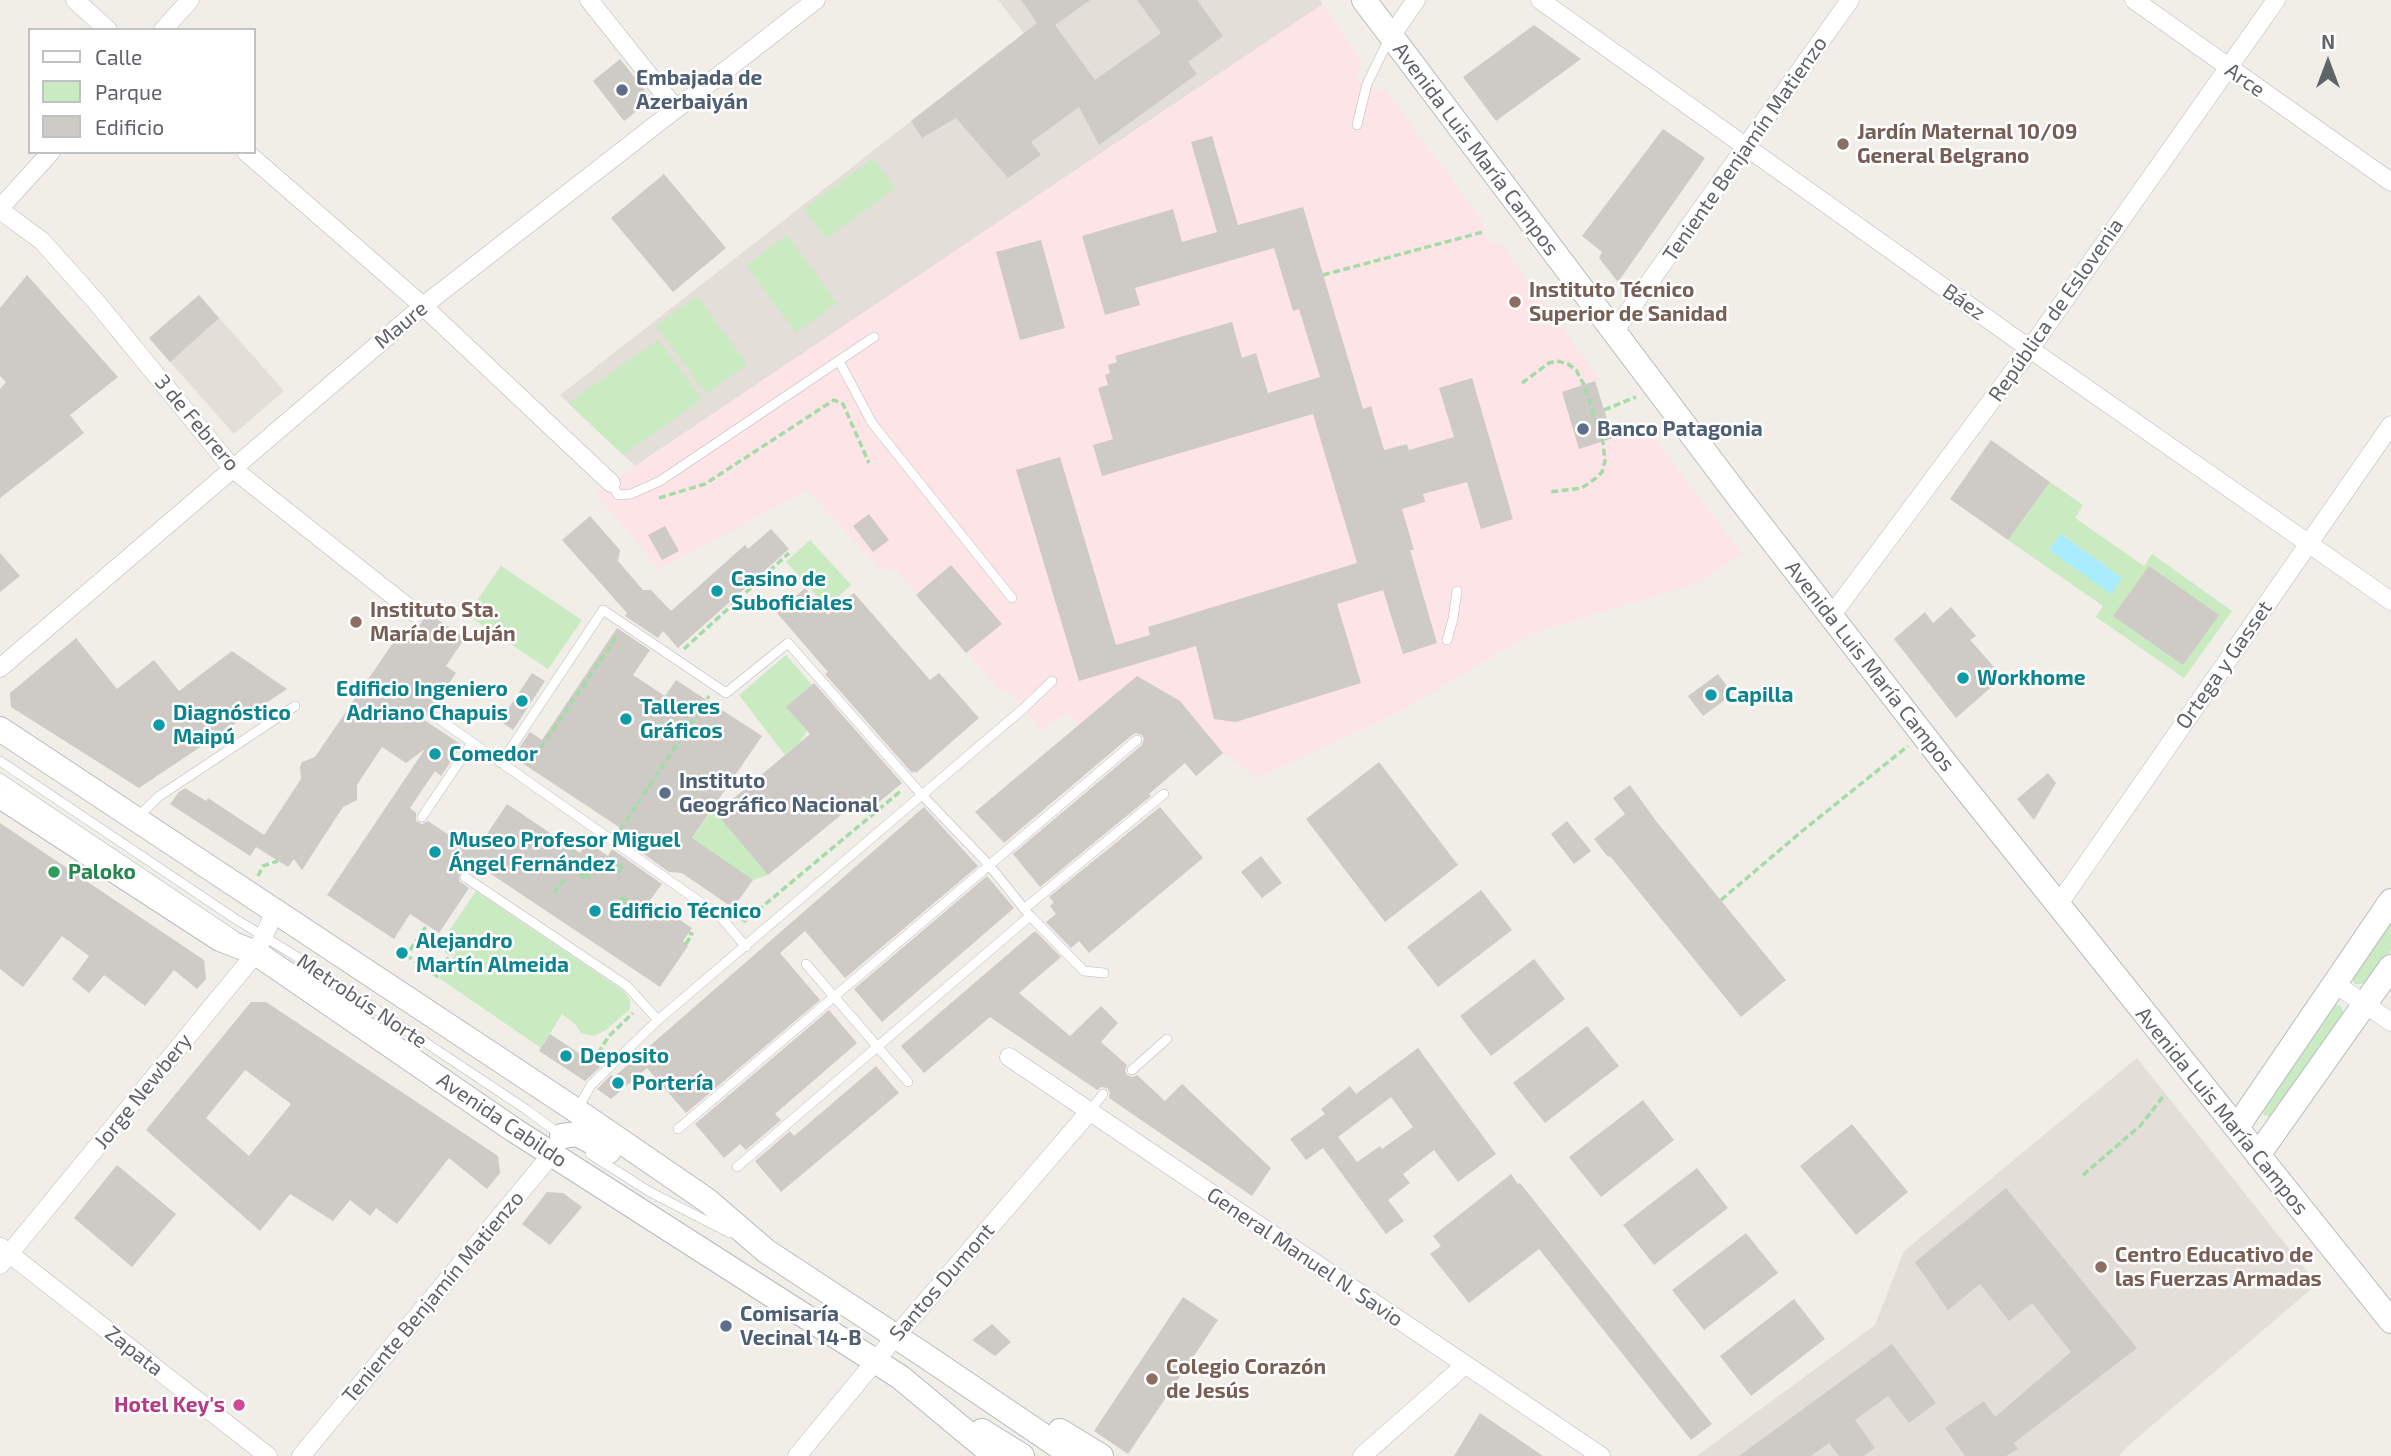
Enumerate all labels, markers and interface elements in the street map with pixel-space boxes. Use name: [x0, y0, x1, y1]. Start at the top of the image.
legend: [28, 28, 256, 154]
north arrow: [2293, 28, 2363, 98]
text: N: [2321, 30, 2335, 53]
street label: Teniente Benjamín Matienzo: [1658, 32, 1832, 266]
street label: Avenida Luis María Campos: [1388, 37, 1564, 261]
text: Calle: [95, 44, 142, 69]
street label: Arce: [2220, 57, 2270, 103]
place label: Embajada de Azerbaiyán: [636, 65, 762, 115]
text: Parque: [95, 79, 162, 104]
marker: Embajada de Azerbaiyán: [614, 82, 630, 98]
text: Edificio: [95, 114, 164, 139]
place label: Jardín Maternal 10/09 General Belgrano: [1857, 119, 2077, 169]
marker: Jardín Maternal 10/09 General Belgrano: [1835, 136, 1851, 152]
street label: República de Eslovenia: [1983, 214, 2129, 406]
place label: Instituto Técnico Superior de Sanidad: [1529, 277, 1728, 327]
street label: Báez: [1938, 278, 1990, 326]
marker: Instituto Técnico Superior de Sanidad: [1507, 294, 1523, 310]
street label: Maure: [369, 296, 433, 354]
street label: 3 de Febrero: [149, 370, 245, 476]
place label: Banco Patagonia: [1597, 416, 1763, 442]
marker: Banco Patagonia: [1575, 421, 1591, 437]
street label: Avenida Luis María Campos: [1780, 556, 1960, 776]
place label: Casino de Suboficiales: [731, 566, 853, 616]
marker: Casino de Suboficiales: [709, 583, 725, 599]
street label: Ortega y Gasset: [2170, 596, 2278, 734]
place label: Instituto Sta. María de Luján: [370, 597, 516, 647]
marker: Instituto Sta. María de Luján: [348, 614, 364, 630]
place label: Workhome: [1977, 665, 2086, 691]
marker: Workhome: [1955, 670, 1971, 686]
place label: Edificio Ingeniero Adriano Chapuis: [336, 676, 508, 726]
place label: Capilla: [1725, 682, 1793, 708]
marker: Capilla: [1703, 687, 1719, 703]
marker: Edificio Ingeniero Adriano Chapuis: [514, 693, 530, 709]
place label: Talleres Gráficos: [640, 694, 723, 744]
place label: Diagnóstico Maipú: [173, 700, 291, 750]
marker: Talleres Gráficos: [618, 711, 634, 727]
marker: Diagnóstico Maipú: [151, 717, 167, 733]
place label: Comedor: [449, 741, 538, 767]
marker: Comedor: [427, 746, 443, 762]
place label: Instituto Geográfico Nacional: [679, 768, 879, 818]
marker: Instituto Geográfico Nacional: [657, 785, 673, 801]
place label: Museo Profesor Miguel Ángel Fernández: [449, 827, 680, 877]
marker: Museo Profesor Miguel Ángel Fernández: [427, 844, 443, 860]
place label: Paloko: [68, 859, 136, 885]
marker: Paloko: [46, 864, 62, 880]
place label: Edificio Técnico: [609, 898, 761, 924]
marker: Edificio Técnico: [587, 903, 603, 919]
place label: Alejandro Martín Almeida: [416, 928, 569, 978]
marker: Alejandro Martín Almeida: [394, 945, 410, 961]
street label: Metrobús Norte: [292, 948, 432, 1054]
street label: Avenida Luis María Campos: [2130, 1002, 2314, 1220]
street label: Jorge Newbery: [89, 1028, 197, 1154]
place label: Deposito: [580, 1043, 669, 1069]
marker: Deposito: [558, 1048, 574, 1064]
street label: Avenida Cabildo: [432, 1067, 572, 1173]
place label: Portería: [632, 1070, 713, 1096]
marker: Portería: [610, 1075, 626, 1091]
street label: General Manuel N. Savio: [1202, 1182, 1408, 1332]
street label: Teniente Benjamín Matienzo: [337, 1186, 529, 1408]
street label: Santos Dumont: [884, 1218, 1000, 1346]
place label: Centro Educativo de las Fuerzas Armadas: [2115, 1242, 2322, 1292]
marker: Centro Educativo de las Fuerzas Armadas: [2093, 1259, 2109, 1275]
place label: Comisaría Vecinal 14-B: [740, 1301, 862, 1351]
marker: Comisaría Vecinal 14-B: [718, 1318, 734, 1334]
street label: Zapata: [100, 1321, 168, 1381]
place label: Colegio Corazón de Jesús: [1166, 1354, 1326, 1404]
marker: Colegio Corazón de Jesús: [1144, 1371, 1160, 1387]
place label: Hotel Key's: [114, 1392, 225, 1418]
marker: Hotel Key's: [231, 1397, 247, 1413]

